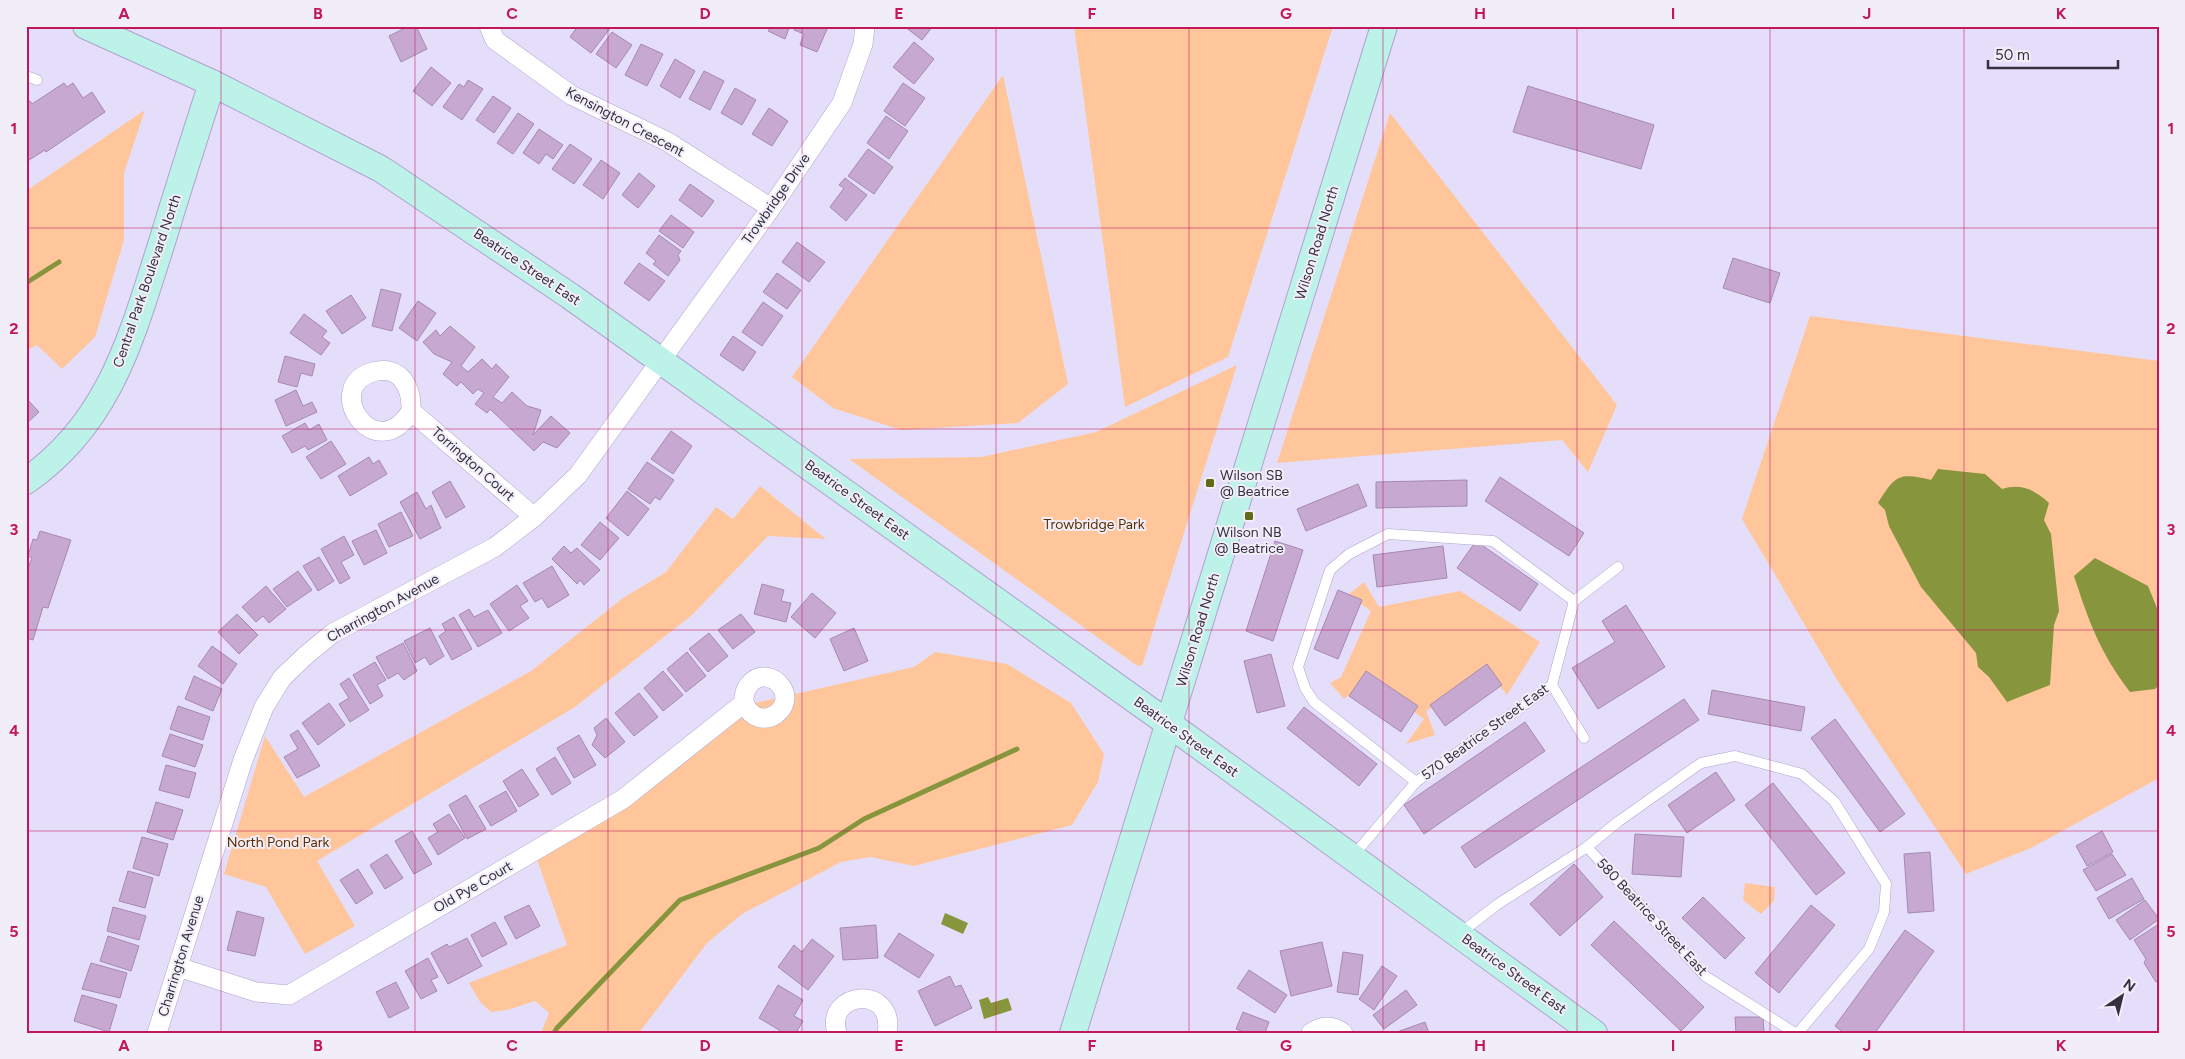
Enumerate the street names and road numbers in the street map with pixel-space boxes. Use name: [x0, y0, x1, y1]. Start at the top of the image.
street label: Kensington Crescent: [563, 84, 687, 160]
street label: Trowbridge Drive: [738, 150, 814, 248]
street label: Wilson Road North: [1292, 184, 1342, 302]
street label: Central Park Boulevard North: [109, 192, 185, 370]
street label: Beatrice Street East: [470, 225, 584, 309]
street label: Torrington Court: [428, 423, 518, 505]
street label: Beatrice Street East: [801, 456, 913, 544]
street label: Charrington Avenue: [324, 570, 442, 646]
street label: Wilson Road North: [1173, 571, 1223, 689]
street label: 570 Beatrice Street East: [1418, 680, 1552, 784]
street label: Beatrice Street East: [1130, 693, 1242, 781]
street label: 580 Beatrice Street East: [1593, 855, 1711, 979]
street label: Old Pye Court: [431, 858, 515, 916]
street label: Charrington Avenue: [154, 893, 208, 1019]
street label: Beatrice Street East: [1458, 930, 1570, 1018]

